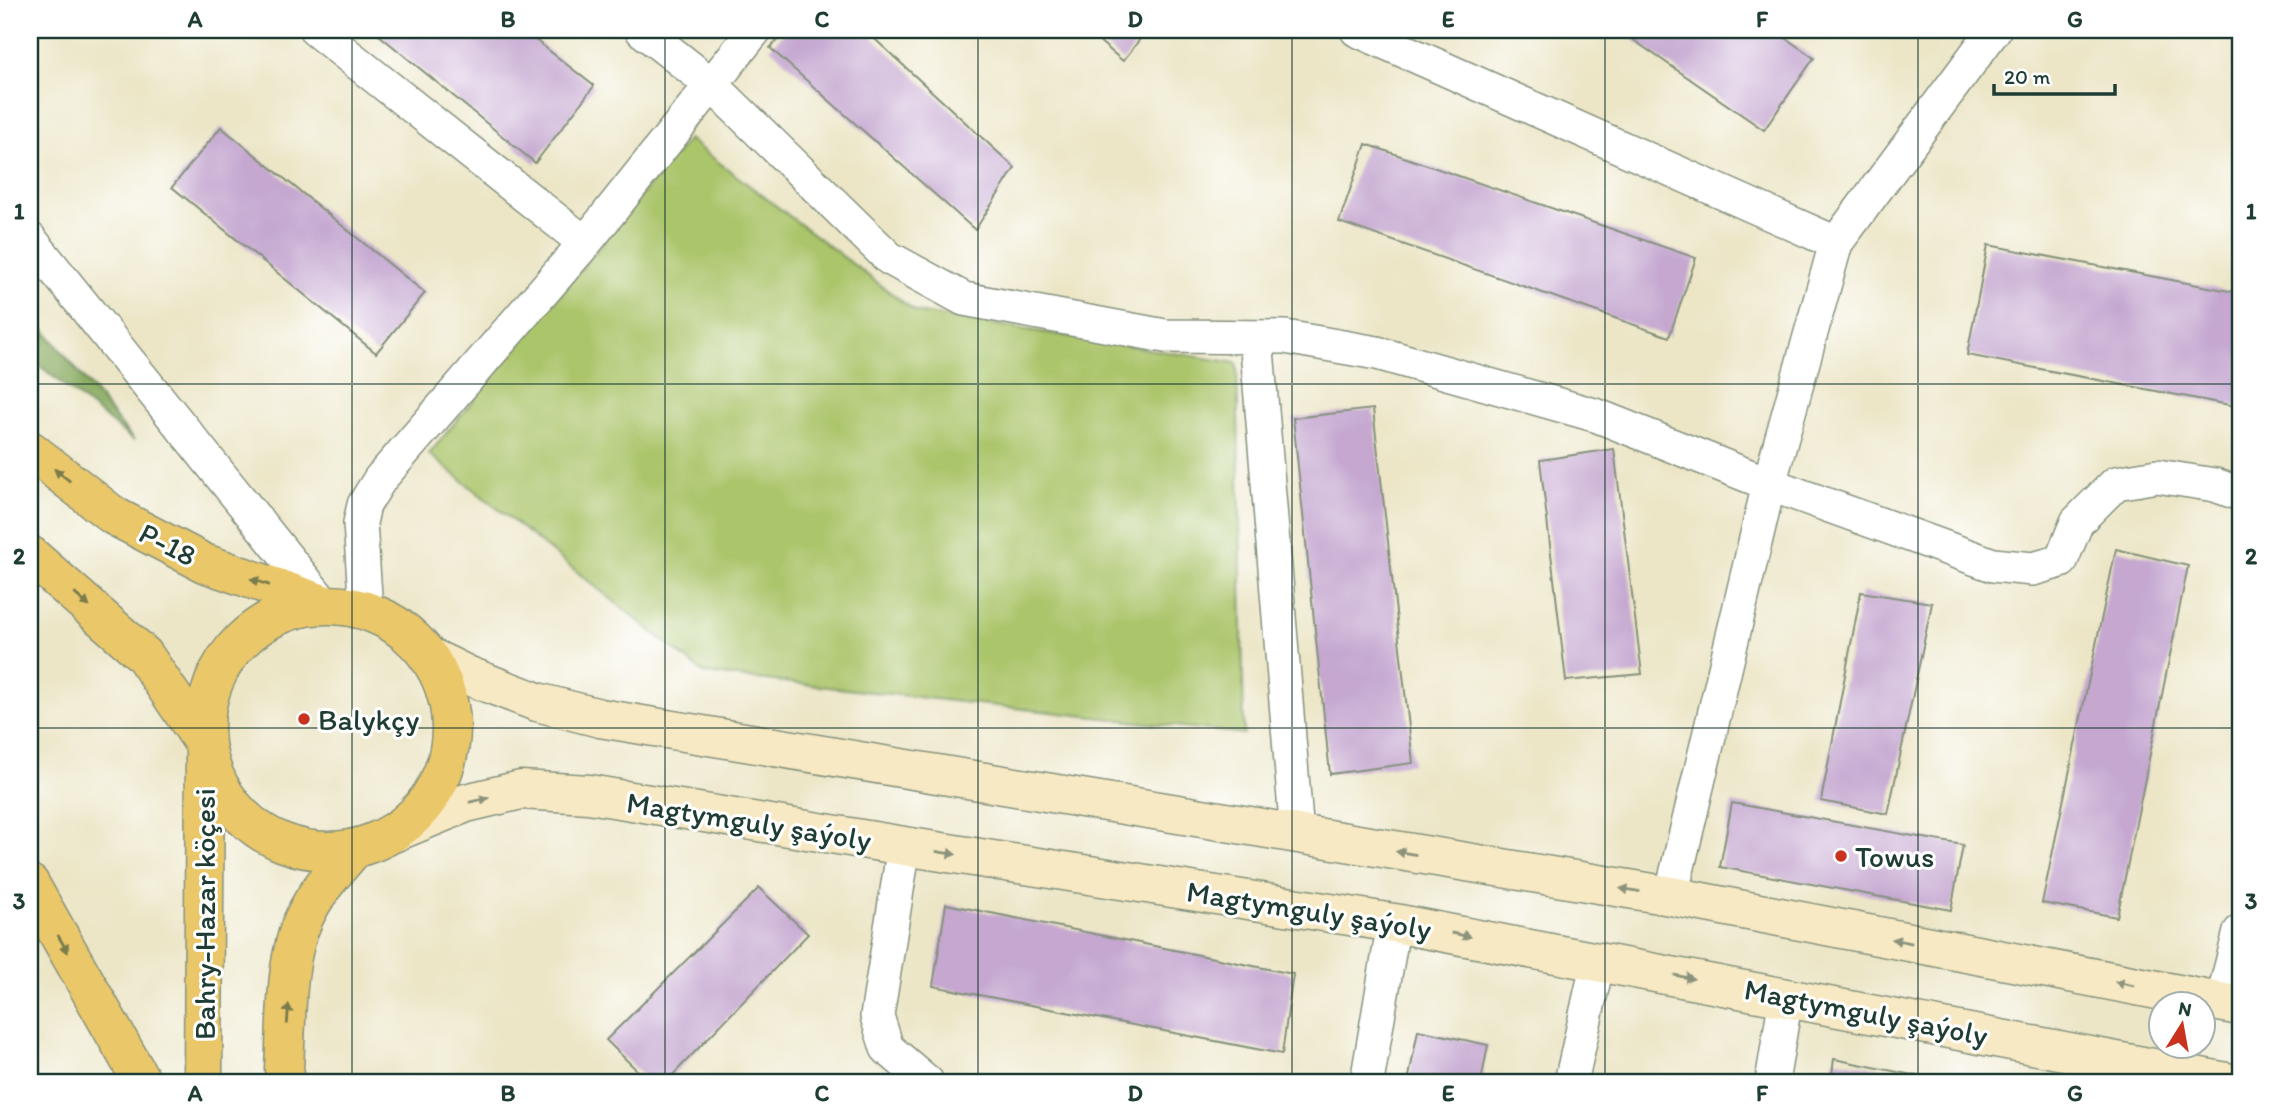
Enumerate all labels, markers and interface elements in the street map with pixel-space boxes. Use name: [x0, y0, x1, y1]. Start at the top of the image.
text: A: [187, 5, 203, 33]
text: B: [501, 5, 516, 33]
text: C: [815, 5, 830, 33]
text: D: [1127, 5, 1143, 33]
text: E: [1442, 5, 1455, 33]
text: F: [1756, 5, 1769, 33]
text: G: [2067, 5, 2083, 33]
scale bar: [1994, 52, 2114, 96]
text: 20 m: [2004, 64, 2051, 89]
text: 1: [14, 197, 25, 225]
text: 1: [2246, 197, 2257, 225]
one-way arrow: [53, 467, 71, 482]
street label: P-18: [133, 514, 203, 574]
text: 2: [13, 542, 26, 570]
text: 2: [2245, 542, 2258, 570]
one-way arrow: [250, 576, 271, 587]
one-way arrow: [73, 591, 90, 607]
place label: Balykçy: [318, 701, 419, 738]
marker: Balykçy: [296, 711, 312, 727]
street label: Magtymguly şaýoly: [624, 783, 874, 859]
street label: Bahry-Hazar köçesi: [186, 788, 223, 1040]
one-way arrow: [468, 794, 490, 805]
place label: Towus: [1855, 838, 1934, 875]
one-way arrow: [1394, 847, 1416, 858]
one-way arrow: [935, 848, 957, 859]
marker: Towus: [1833, 848, 1849, 864]
street label: Magtymguly şaýoly: [1184, 872, 1434, 948]
one-way arrow: [1619, 884, 1641, 895]
text: 3: [13, 887, 26, 915]
text: 3: [2245, 887, 2258, 915]
one-way arrow: [1450, 930, 1472, 941]
one-way arrow: [57, 934, 69, 953]
one-way arrow: [1891, 935, 1913, 946]
street label: Magtymguly şaýoly: [1741, 970, 1991, 1054]
one-way arrow: [1673, 972, 1695, 983]
one-way arrow: [2114, 978, 2136, 989]
north arrow: [2148, 990, 2218, 1060]
text: N: [2177, 996, 2194, 1021]
one-way arrow: [282, 1003, 293, 1025]
text: A: [187, 1079, 203, 1107]
text: B: [501, 1079, 516, 1107]
text: C: [815, 1079, 830, 1107]
text: D: [1127, 1079, 1143, 1107]
text: E: [1442, 1079, 1455, 1107]
text: F: [1756, 1079, 1769, 1107]
text: G: [2067, 1079, 2083, 1107]

